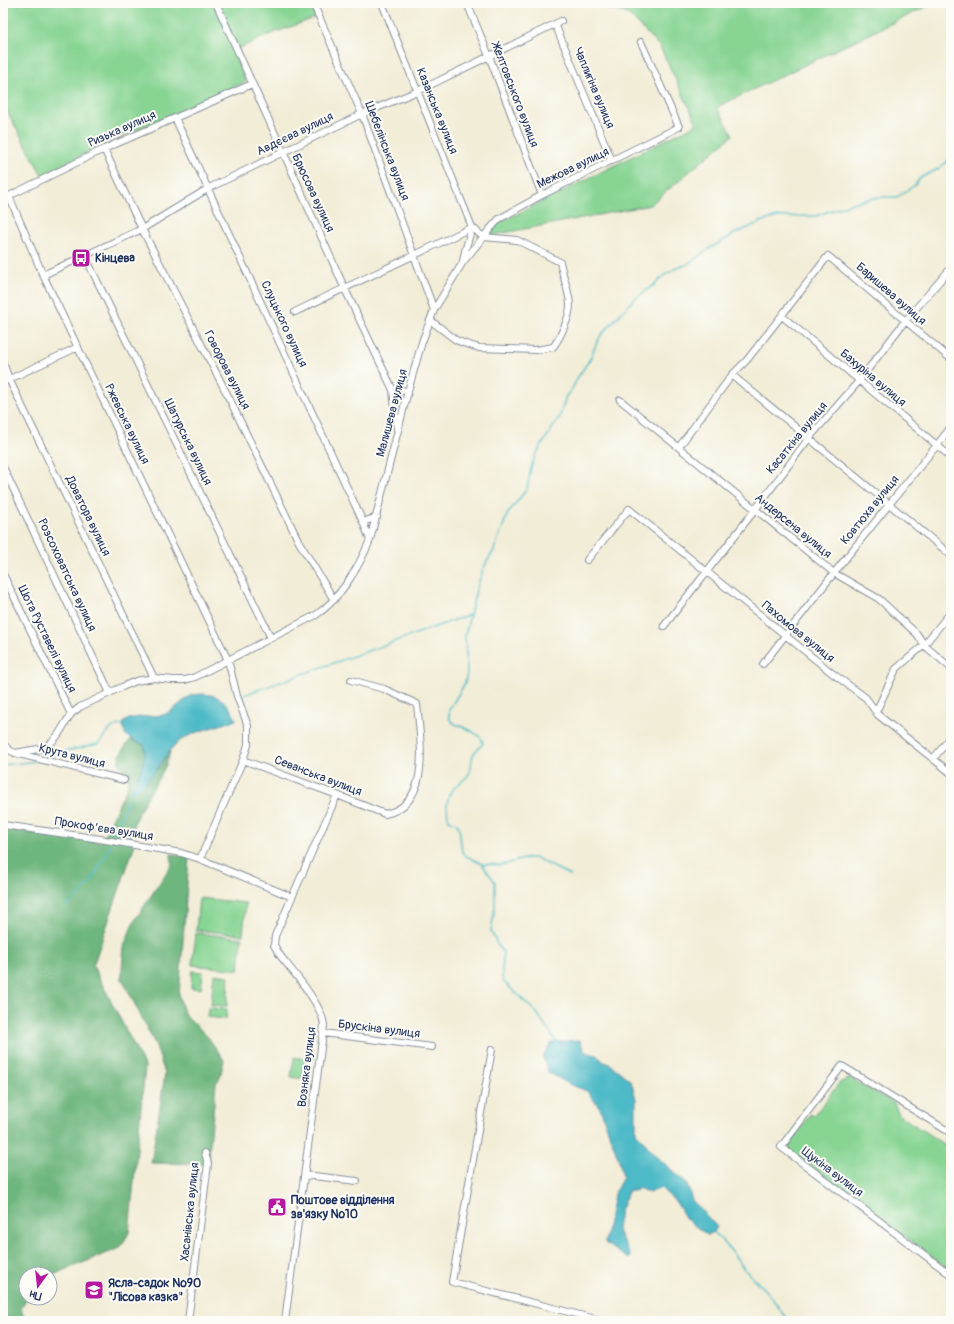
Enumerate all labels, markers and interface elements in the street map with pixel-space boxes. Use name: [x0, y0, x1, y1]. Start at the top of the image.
street label: Желтовського вулиця: [487, 39, 542, 150]
street label: Чаплигіна вулиця: [570, 45, 618, 131]
street label: Казанська вулиця: [413, 66, 461, 157]
street label: Шебелінська вулиця: [361, 99, 413, 203]
street label: Ризька вулиця: [86, 107, 159, 151]
street label: Авдєєва вулиця: [254, 109, 336, 159]
street label: Межова вулиця: [534, 144, 612, 192]
street label: Брюсова вулиця: [288, 151, 338, 235]
bus stop icon: Кінцева: [70, 247, 92, 269]
place label: Кінцева: [95, 251, 135, 266]
street label: Баришева вулиця: [853, 259, 929, 329]
street label: Слуцького вулиця: [257, 278, 311, 370]
street label: Говорова вулиця: [201, 328, 253, 412]
street label: Бахуріна вулиця: [837, 346, 909, 410]
street label: Малишева вулиця: [373, 367, 411, 459]
street label: Ржевська вулиця: [101, 381, 153, 467]
street label: Шатурська вулиця: [161, 396, 216, 488]
street label: Касаткіна вулиця: [763, 399, 831, 477]
street label: Ковтюха вулиця: [838, 472, 903, 548]
street label: Доватора вулиця: [62, 473, 114, 559]
street label: Андерсена вулиця: [752, 490, 835, 562]
street label: Розсоховатська вулиця: [34, 516, 100, 634]
street label: Шота Руставелі вулиця: [14, 583, 80, 696]
street label: Пахомова вулиця: [758, 598, 838, 666]
street label: Крута вулиця: [37, 741, 107, 772]
street label: Севанська вулиця: [272, 752, 364, 800]
street label: Прокоф’єва вулиця: [54, 814, 155, 844]
street label: Брускіна вулиця: [337, 1017, 421, 1042]
street label: Возняка вулиця: [295, 1026, 319, 1108]
street label: Щукіна вулиця: [798, 1144, 866, 1201]
street label: Хасанівська вулиця: [177, 1161, 203, 1262]
place label: Поштове відділення зв'язку №10: [291, 1193, 395, 1222]
public building icon: Поштове відділення зв'язку №10: [266, 1196, 288, 1218]
north arrow: [18, 1266, 58, 1306]
place label: Ясла-садок №90 "Лісова казка": [108, 1276, 201, 1305]
school or university icon: Ясла-садок №90 "Лісова казка": [83, 1279, 105, 1301]
text: Пн: [28, 1287, 43, 1303]

